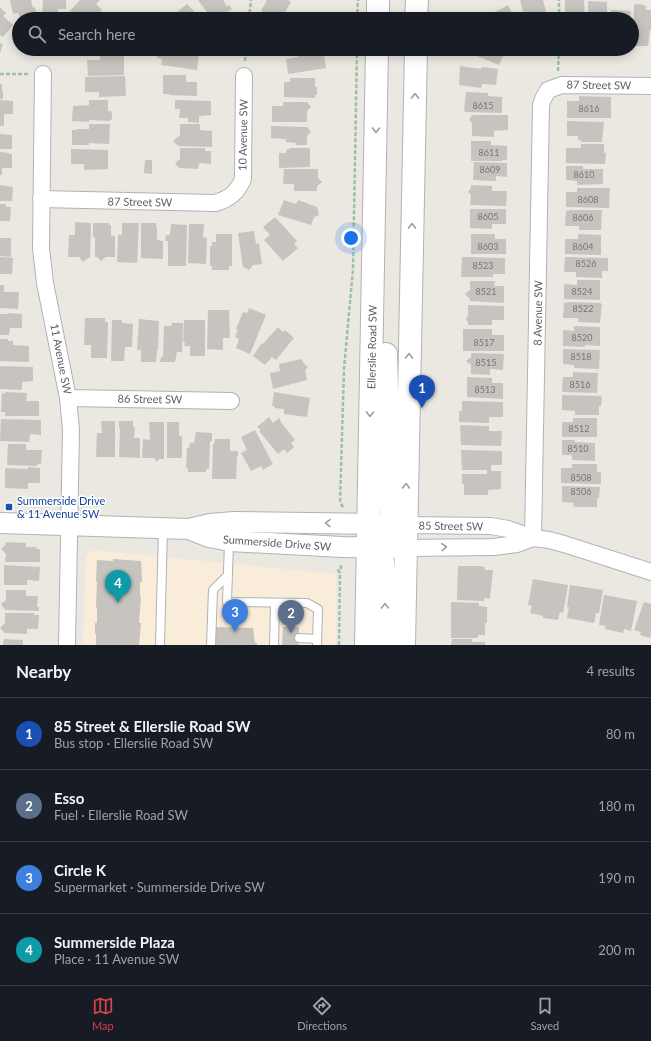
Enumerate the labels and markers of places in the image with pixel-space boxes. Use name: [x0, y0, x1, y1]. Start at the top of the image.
pin: 1: [409, 375, 435, 408]
place label: Summerside Drive & 11 Avenue SW: [17, 494, 105, 520]
marker: Summerside Drive & 11 Avenue SW: [4, 502, 14, 512]
pin: 4: [105, 570, 131, 603]
pin: 3: [222, 599, 248, 632]
pin: 2: [278, 600, 304, 633]

